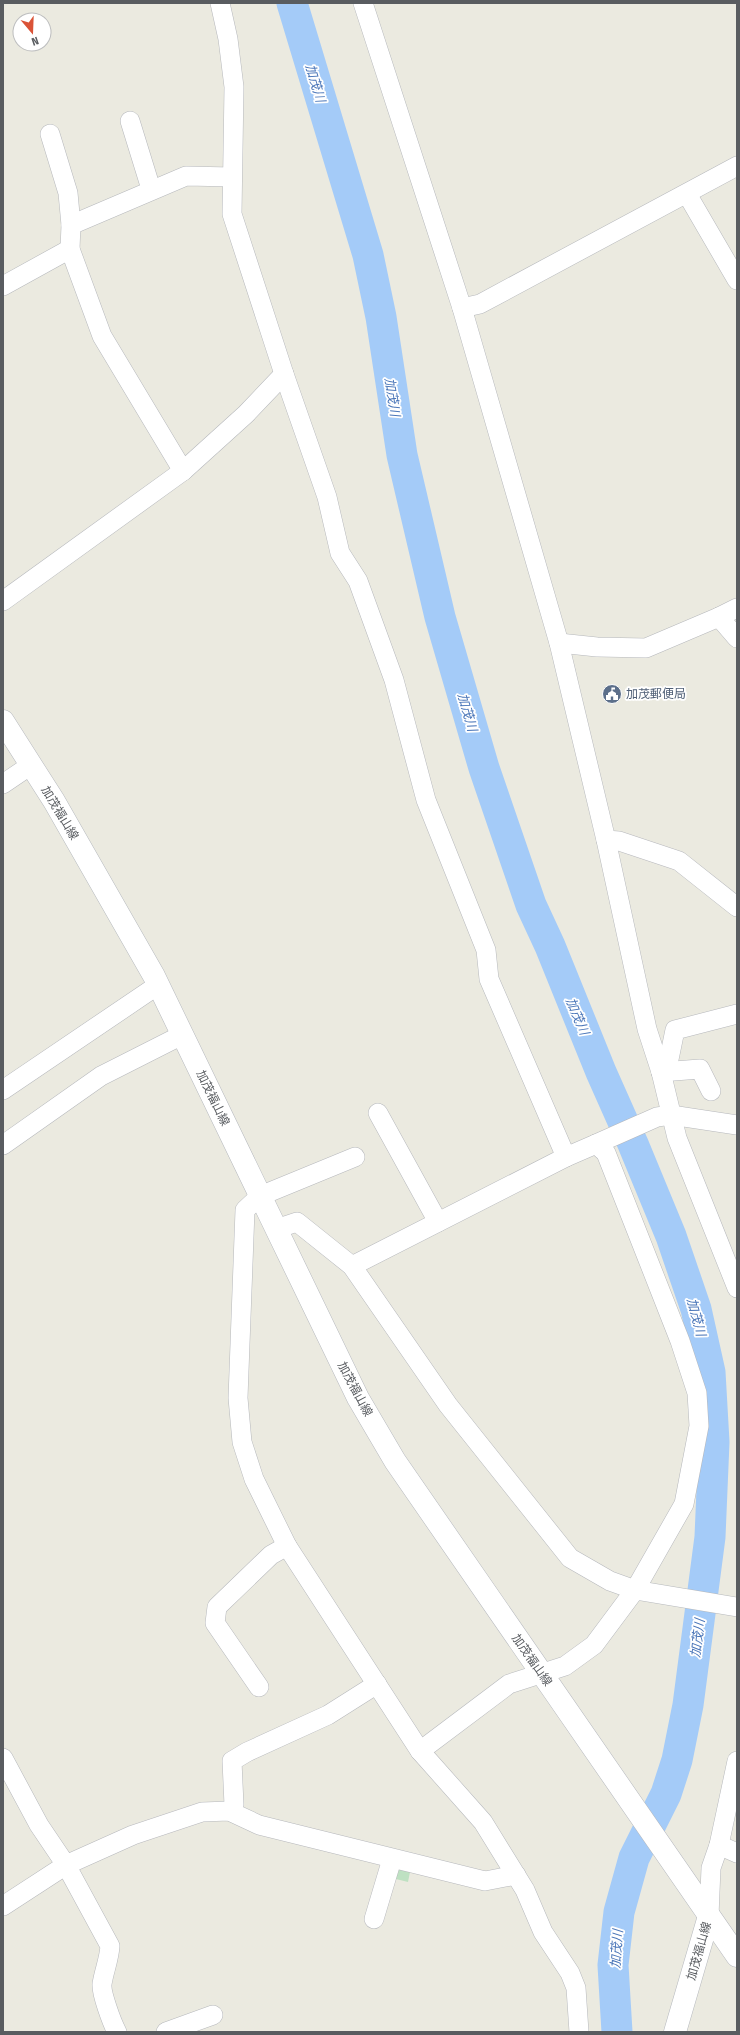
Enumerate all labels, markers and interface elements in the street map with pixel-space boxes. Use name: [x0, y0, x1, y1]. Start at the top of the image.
north arrow: [12, 12, 52, 52]
text: N: [30, 34, 40, 48]
water label: 加茂川: [303, 62, 329, 106]
water label: 加茂川: [382, 377, 403, 419]
public building icon: 加茂郵便局: [601, 683, 623, 705]
place label: 加茂郵便局: [626, 687, 686, 701]
water label: 加茂川: [455, 691, 481, 735]
street label: 加茂福山線: [39, 784, 81, 842]
water label: 加茂川: [563, 995, 593, 1039]
street label: 加茂福山線: [194, 1068, 232, 1128]
water label: 加茂川: [684, 1296, 709, 1340]
street label: 加茂福山線: [335, 1359, 375, 1419]
water label: 加茂川: [688, 1616, 708, 1658]
street label: 加茂福山線: [509, 1631, 555, 1689]
street label: 加茂福山線: [684, 1920, 714, 1982]
water label: 加茂川: [608, 1927, 625, 1969]

